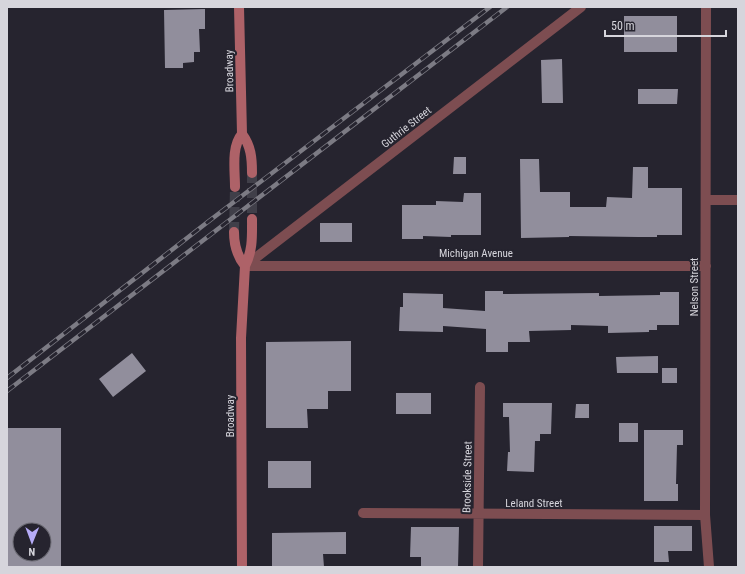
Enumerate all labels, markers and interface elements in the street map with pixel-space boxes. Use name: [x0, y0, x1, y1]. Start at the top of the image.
scale bar: [605, 12, 726, 38]
text: 50 m: [611, 19, 635, 33]
street label: Broadway: [223, 49, 236, 92]
street label: Guthrie Street: [379, 104, 434, 151]
street label: Michigan Avenue: [439, 247, 513, 260]
street label: Nelson Street: [688, 258, 701, 316]
street label: Broadway: [224, 394, 237, 437]
street label: Brookside Street: [460, 441, 475, 513]
street label: Leland Street: [505, 497, 563, 510]
north arrow: [12, 522, 52, 562]
text: N: [28, 545, 35, 558]

